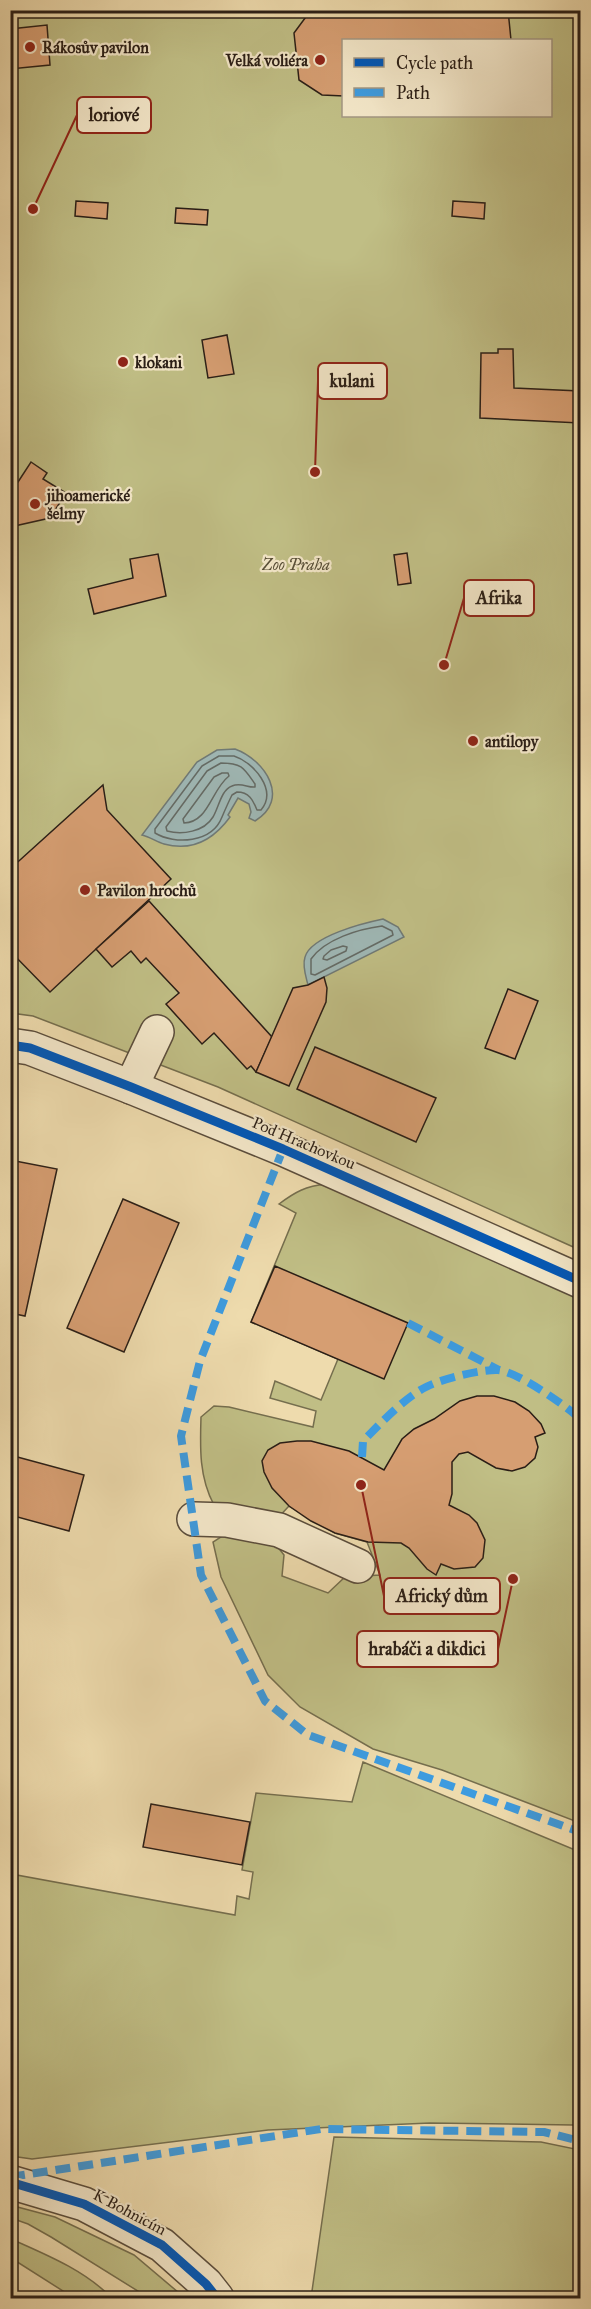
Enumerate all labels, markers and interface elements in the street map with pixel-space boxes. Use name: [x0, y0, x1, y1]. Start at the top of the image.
place label: Rákosův pavilon: [42, 38, 149, 58]
legend: [342, 39, 552, 117]
marker: Rákosův pavilon: [23, 40, 37, 54]
place label: Velká voliéra: [225, 51, 309, 70]
text: Cycle path: [396, 52, 473, 74]
marker: Velká voliéra: [313, 53, 327, 67]
text: Path: [396, 82, 430, 104]
callout: loriové: [77, 97, 151, 133]
text: loriové: [88, 104, 140, 126]
place label: klokani: [135, 353, 183, 372]
marker: klokani: [116, 355, 130, 369]
callout: kulani: [318, 363, 387, 399]
text: kulani: [329, 370, 376, 392]
place label: jihoamerické šelmy: [44, 486, 131, 524]
marker: jihoamerické šelmy: [28, 497, 42, 511]
park label: Zoo Praha: [261, 555, 330, 574]
callout: Afrika: [464, 580, 534, 616]
text: Afrika: [475, 587, 522, 609]
place label: antilopy: [485, 732, 540, 752]
marker: antilopy: [466, 734, 480, 748]
place label: Pavilon hrochů: [97, 881, 197, 900]
marker: Pavilon hrochů: [78, 883, 92, 897]
street label: Pod Hrachovkou: [250, 1113, 359, 1173]
callout: Africký dům: [384, 1578, 500, 1614]
text: Africký dům: [395, 1585, 489, 1608]
callout: hrabáči a dikdici: [357, 1631, 498, 1667]
text: hrabáči a dikdici: [367, 1638, 487, 1660]
street label: K Bohnicím: [90, 2185, 170, 2239]

